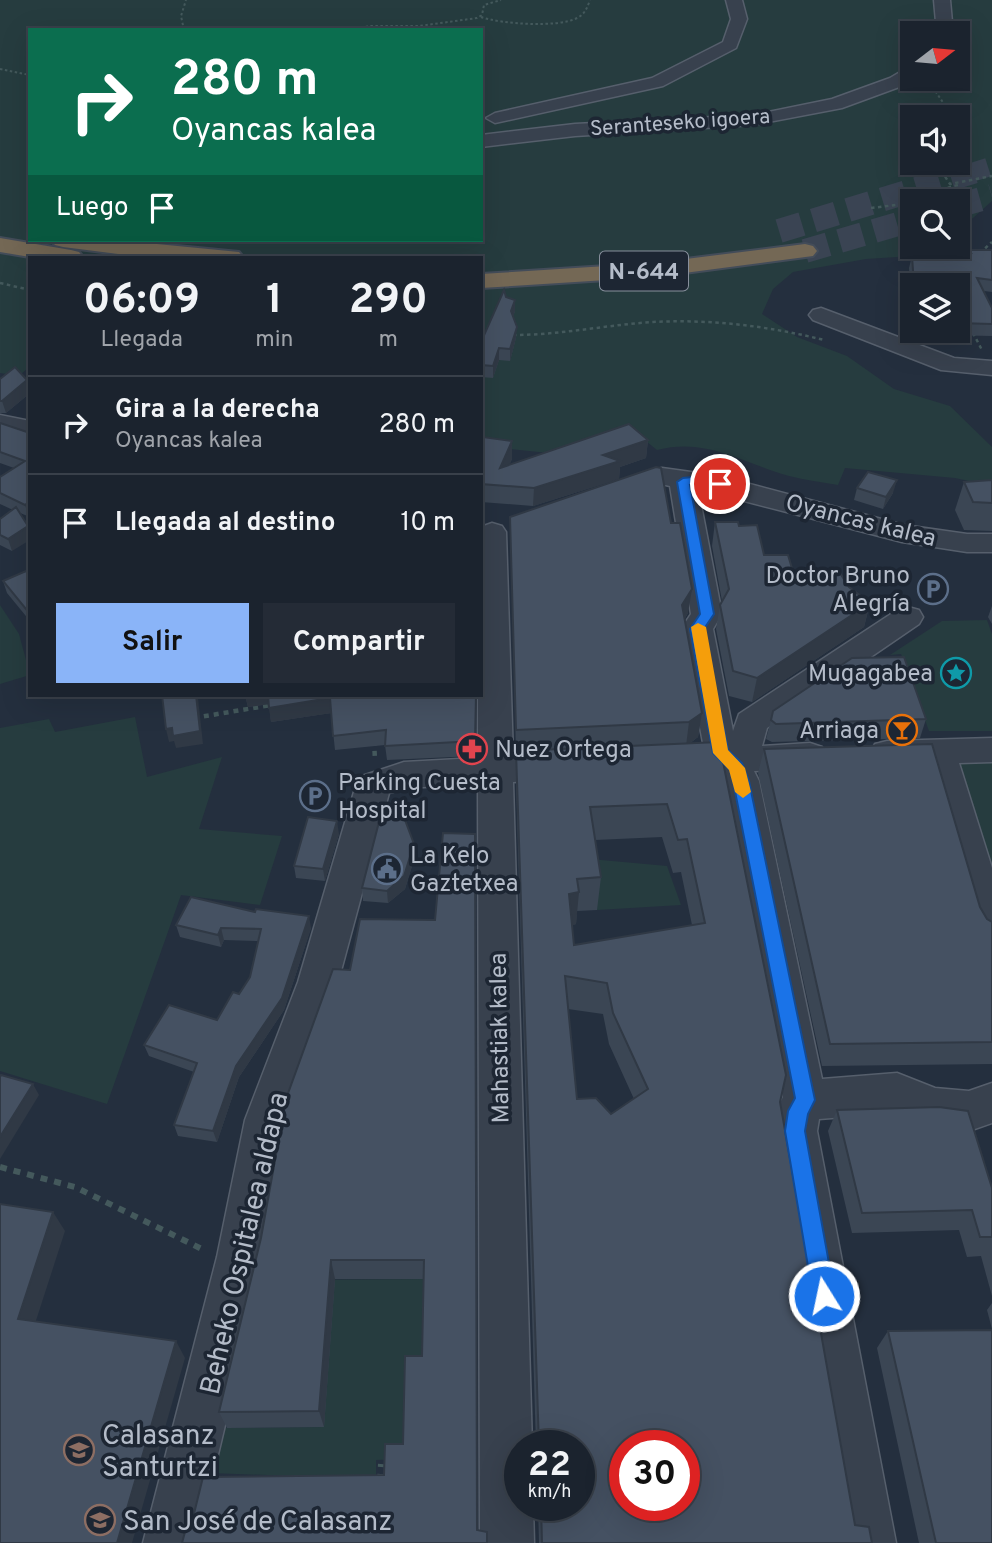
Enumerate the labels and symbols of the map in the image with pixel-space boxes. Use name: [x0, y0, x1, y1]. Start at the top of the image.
north arrow: [900, 21, 970, 91]
street label: Seranteseko igoera: [589, 104, 771, 143]
road number: N-644: [600, 252, 688, 290]
pin: [690, 454, 750, 514]
street label: Oyancas kalea: [782, 489, 939, 555]
place label: Doctor Bruno Alegría: [765, 562, 910, 620]
parking icon: Doctor Bruno Alegría: [916, 572, 950, 606]
place icon: Mugagabea: [939, 656, 973, 690]
place label: Mugagabea: [808, 660, 933, 690]
bar icon: Arriaga: [885, 713, 919, 747]
place label: Arriaga: [799, 717, 879, 747]
pharmacy icon: Nuez Ortega: [455, 732, 489, 766]
place label: Nuez Ortega: [495, 736, 632, 766]
place label: Parking Cuesta Hospital: [338, 769, 501, 827]
parking icon: Parking Cuesta Hospital: [298, 779, 332, 813]
place label: La Kelo Gaztetxea: [410, 842, 518, 900]
public building icon: La Kelo Gaztetxea: [370, 852, 404, 886]
street label: Mahastiak kalea: [485, 952, 517, 1124]
street label: Beheko Ospitalea aldapa: [194, 1089, 298, 1398]
position arrow: [787, 1259, 861, 1333]
place label: Calasanz Santurtzi: [102, 1419, 218, 1487]
speed limit sign: 30: [609, 1430, 700, 1521]
school or university icon: Calasanz Santurtzi: [62, 1433, 96, 1467]
school or university icon: San José de Calasanz: [83, 1503, 117, 1537]
place label: San José de Calasanz: [123, 1505, 392, 1541]

